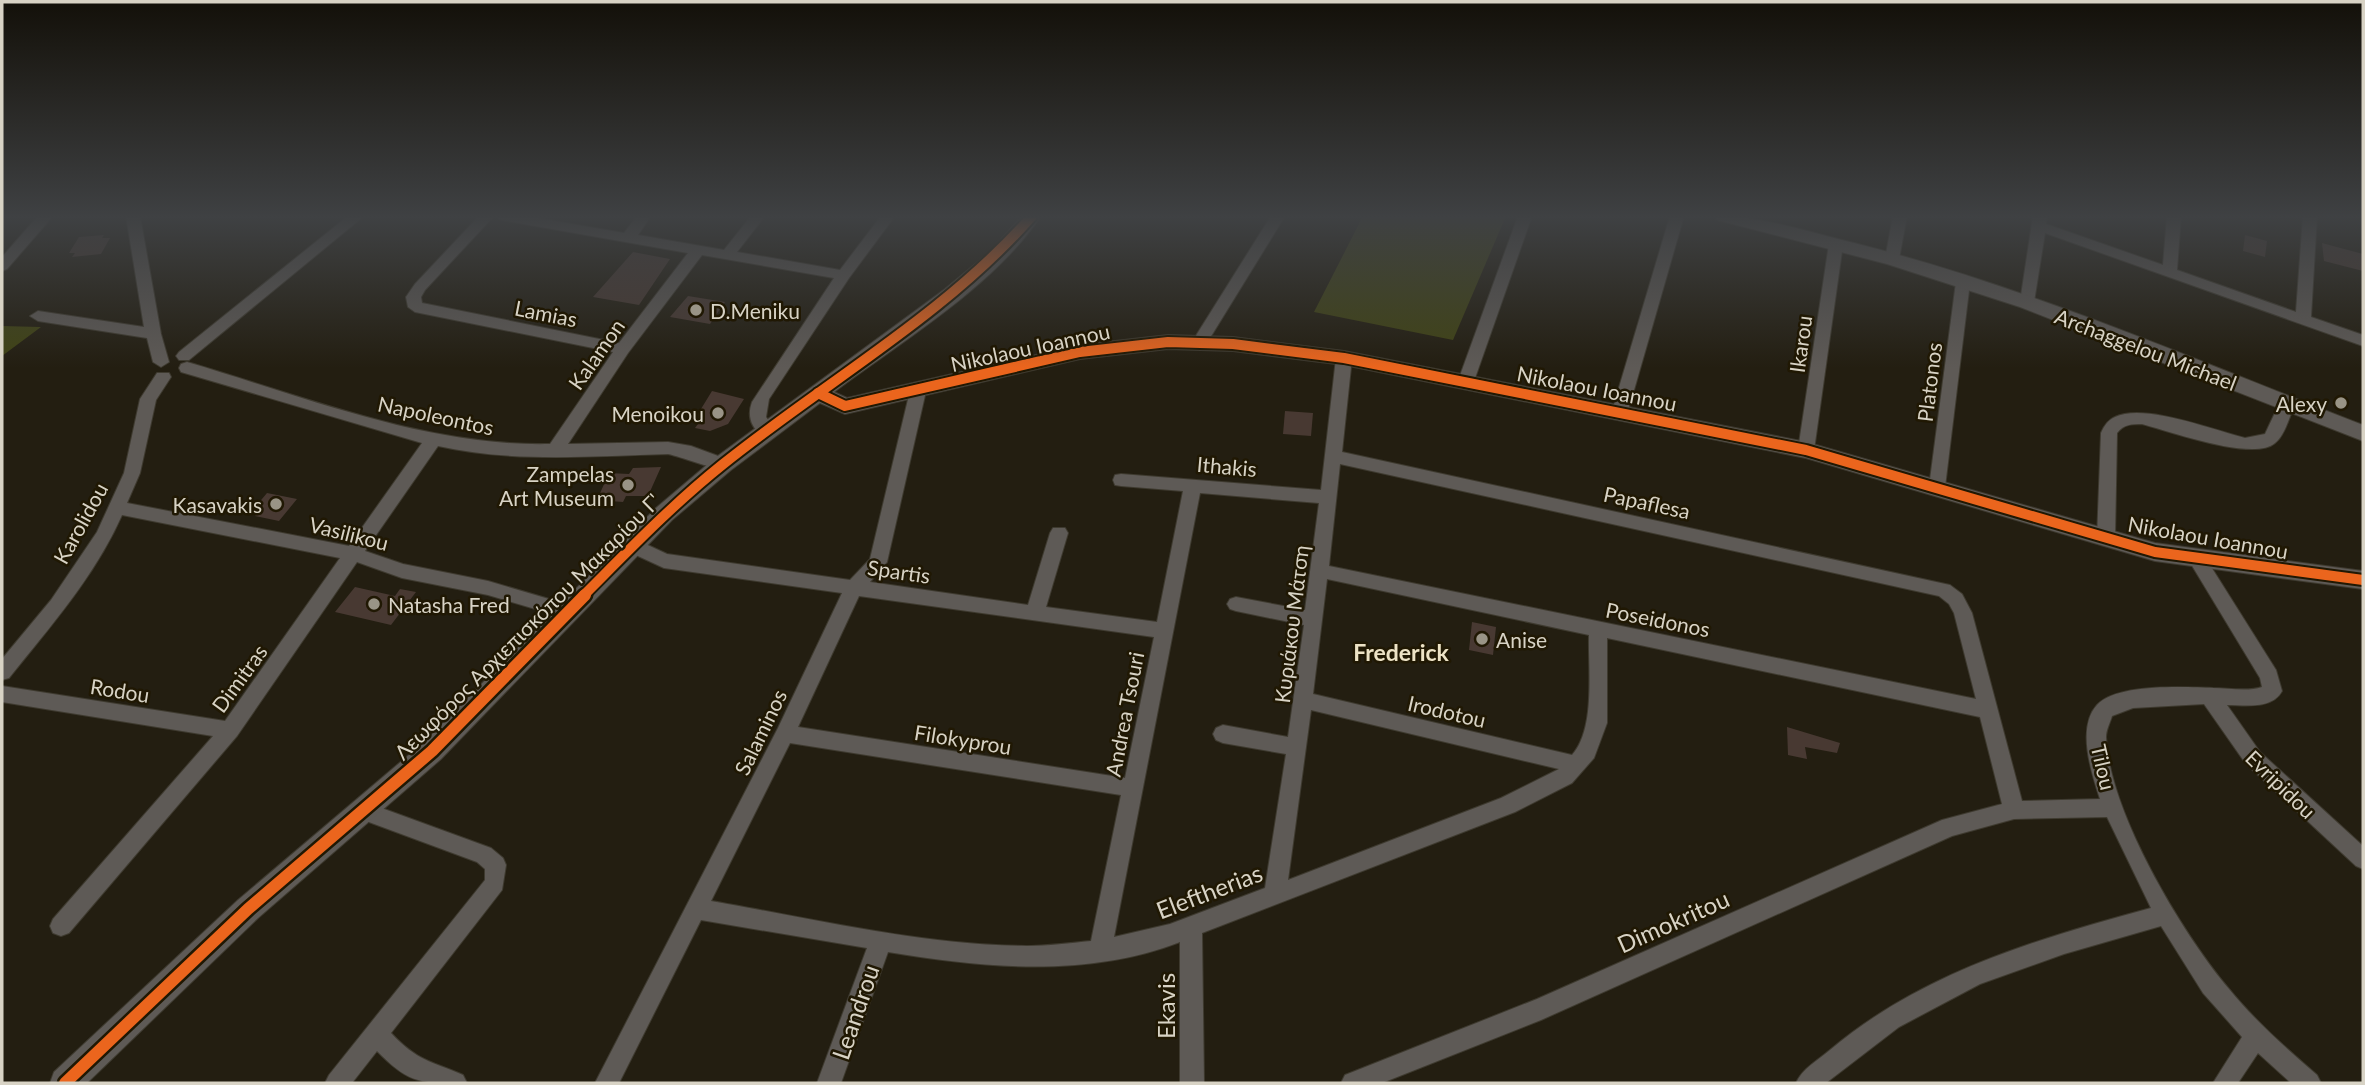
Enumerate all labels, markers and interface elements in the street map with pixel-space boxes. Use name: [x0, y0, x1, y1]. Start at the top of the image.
street label: Lamias: [513, 295, 579, 331]
place label: D.Meniku: [710, 298, 800, 323]
marker: D.Meniku: [688, 302, 704, 318]
street label: Archaggelou Michael: [2052, 303, 2240, 395]
street label: Kalamon: [563, 314, 629, 394]
street label: Ikarou: [1784, 314, 1816, 374]
street label: Nikolaou Ioannou: [948, 318, 1112, 376]
street label: Platonos: [1912, 341, 1946, 423]
street label: Nikolaou Ioannou: [1515, 360, 1679, 416]
street label: Napoleontos: [376, 391, 496, 439]
place label: Alexy: [2276, 391, 2327, 416]
marker: Alexy: [2333, 395, 2349, 411]
place label: Menoikou: [611, 401, 704, 426]
marker: Menoikou: [710, 405, 726, 421]
street label: Ithakis: [1196, 451, 1258, 481]
place label: Zampelas Art Museum: [499, 461, 614, 510]
marker: Zampelas Art Museum: [620, 477, 636, 493]
street label: Karolidou: [48, 478, 112, 568]
street label: Papaflesa: [1601, 481, 1693, 523]
street label: Λεωφόρος Αρχιεπισκόπου Μακαρίου Γ': [389, 488, 665, 764]
place label: Kasavakis: [173, 492, 262, 517]
marker: Kasavakis: [268, 496, 284, 512]
street label: Vasilikou: [307, 511, 391, 555]
street label: Nikolaou Ioannou: [2126, 511, 2290, 563]
street label: Κυριάκου Μάτση: [1269, 543, 1313, 705]
street label: Spartis: [866, 554, 932, 588]
place label: Natasha Fred: [388, 592, 510, 617]
marker: Natasha Fred: [366, 596, 382, 612]
street label: Poseidonos: [1604, 597, 1712, 641]
place label: Anise: [1496, 627, 1547, 652]
marker: Anise: [1474, 631, 1490, 647]
district label: Frederick: [1353, 638, 1450, 666]
street label: Dimitras: [206, 639, 272, 717]
street label: Andrea Tsouri: [1100, 650, 1148, 778]
street label: Rodou: [89, 673, 151, 707]
street label: Salaminos: [729, 685, 791, 779]
street label: Irodotou: [1405, 690, 1489, 732]
street label: Filokyprou: [913, 719, 1013, 759]
street label: Tilou: [2087, 742, 2121, 792]
street label: Evripidou: [2241, 745, 2321, 823]
street label: Eleftherias: [1152, 858, 1266, 924]
street label: Dimokritou: [1613, 883, 1733, 959]
street label: Leandrou: [825, 961, 885, 1063]
street label: Ekavis: [1151, 973, 1180, 1039]

